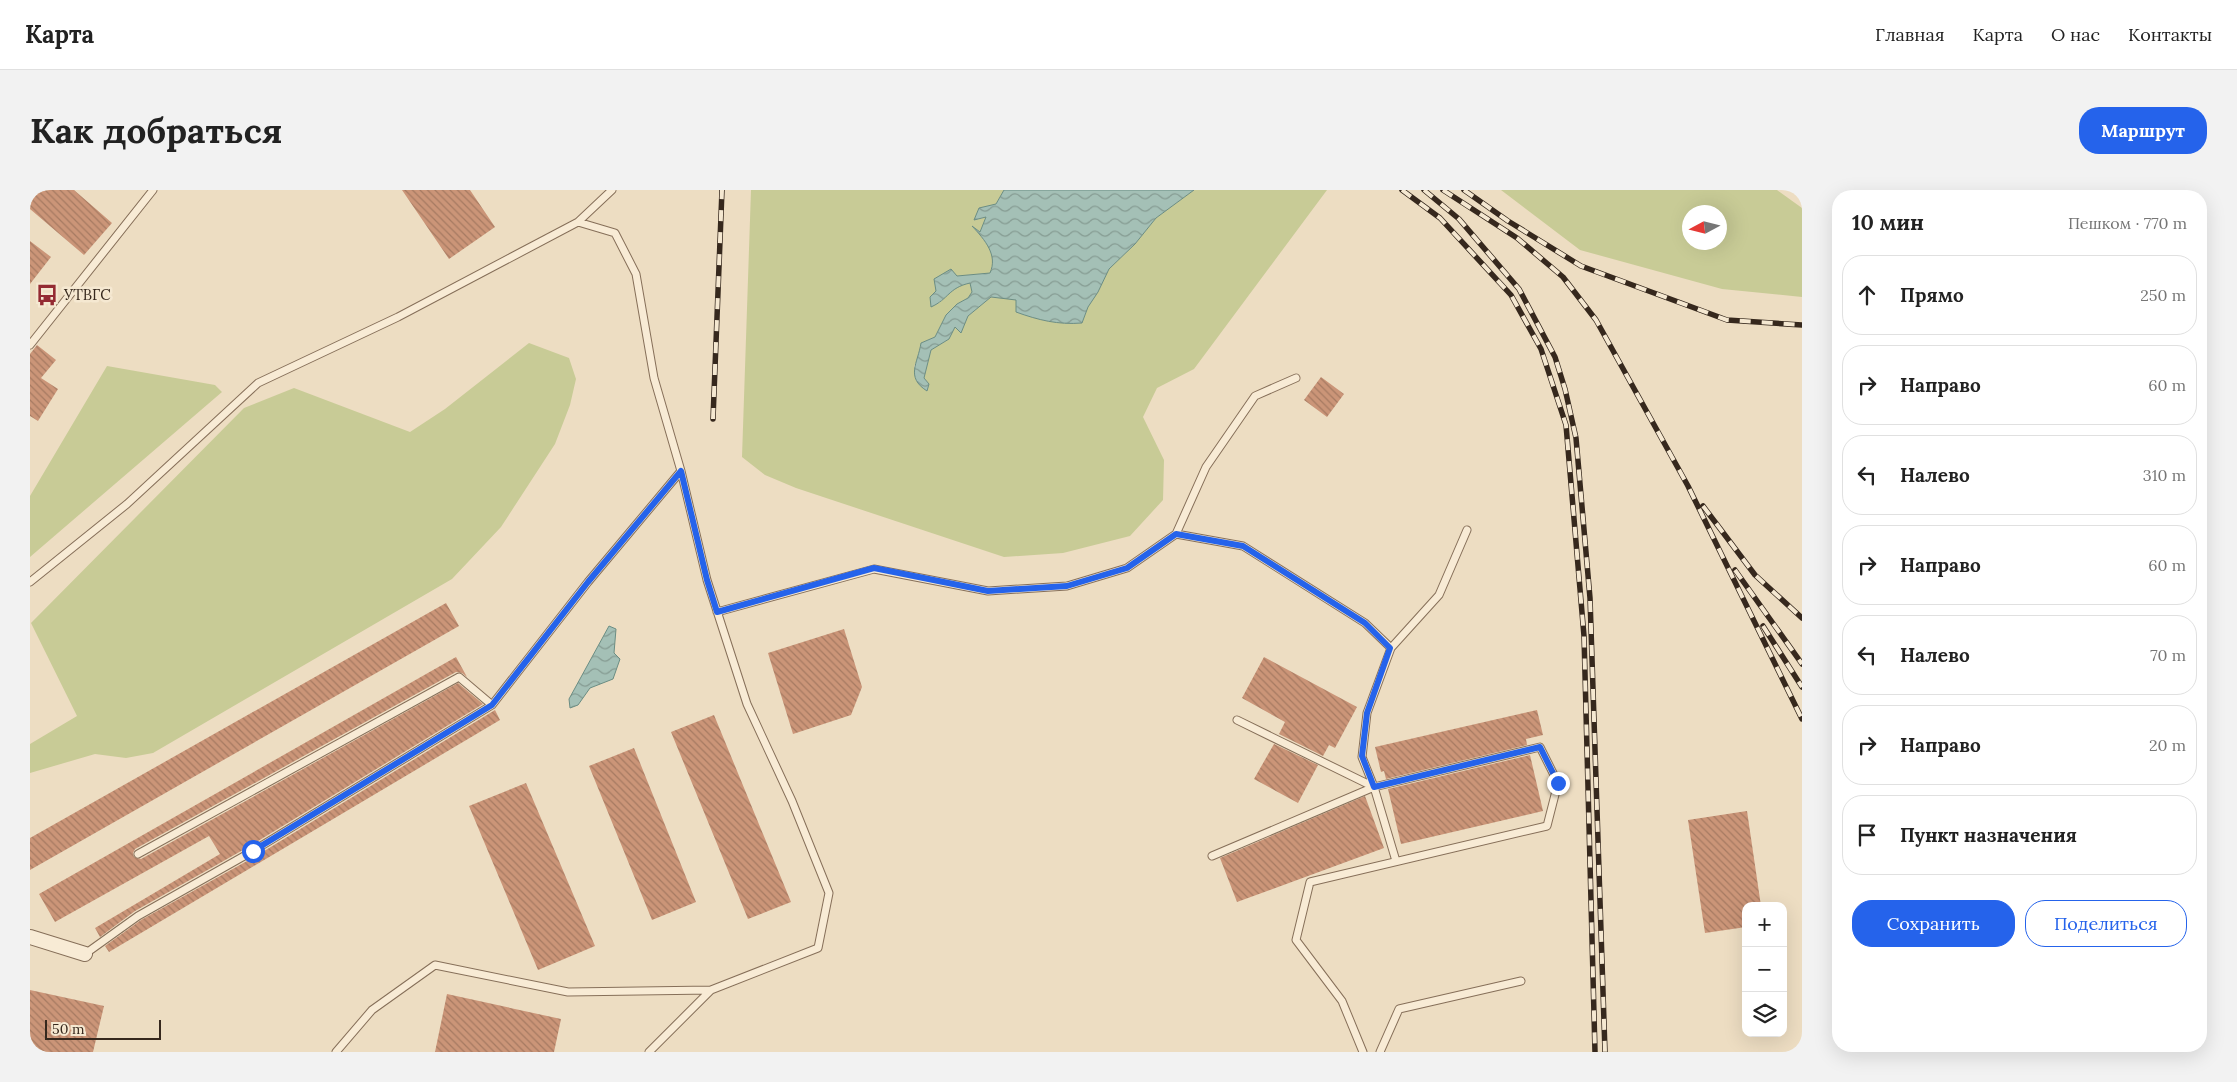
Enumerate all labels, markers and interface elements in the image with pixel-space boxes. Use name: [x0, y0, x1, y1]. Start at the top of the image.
text: Карта: [25, 19, 94, 50]
text: Главная: [1875, 23, 1944, 46]
text: Карта: [1972, 23, 2023, 46]
text: О нас: [2051, 23, 2100, 46]
text: Контакты: [2128, 23, 2212, 46]
button: Маршрут: [2079, 107, 2207, 154]
text: Как добраться: [30, 108, 283, 153]
north arrow: [1682, 205, 1727, 250]
text: 10 мин: [1852, 209, 1924, 236]
text: Пешком · 770 m: [2068, 213, 2187, 233]
icon: ahead: [1853, 281, 1881, 309]
bus stop icon: УТВГС: [34, 282, 60, 308]
text: Прямо: [1900, 283, 1964, 307]
place label: УТВГС: [63, 285, 111, 304]
text: 250 m: [2140, 285, 2186, 305]
icon: right: [1853, 371, 1881, 399]
text: Направо: [1900, 373, 1981, 397]
text: 60 m: [2148, 375, 2186, 395]
icon: left: [1853, 461, 1881, 489]
text: Налево: [1900, 463, 1970, 487]
text: 310 m: [2143, 465, 2186, 485]
icon: right: [1853, 551, 1881, 579]
text: Направо: [1900, 553, 1981, 577]
text: 60 m: [2148, 555, 2186, 575]
icon: left: [1853, 641, 1881, 669]
text: Налево: [1900, 643, 1970, 667]
text: 70 m: [2150, 645, 2186, 665]
icon: right: [1853, 731, 1881, 759]
text: Направо: [1900, 733, 1981, 757]
text: 20 m: [2149, 735, 2186, 755]
route end: [1547, 772, 1570, 795]
icon: arrive: [1853, 821, 1881, 849]
text: Пункт назначения: [1900, 823, 2077, 847]
route start: [242, 840, 265, 863]
button: Сохранить: [1852, 900, 2015, 947]
button: Поделиться: [2025, 900, 2187, 947]
map controls: [1742, 902, 1787, 1037]
button: +: [1742, 902, 1787, 947]
button: −: [1742, 947, 1787, 992]
button: layers: [1742, 992, 1787, 1037]
scale bar: [45, 1017, 161, 1040]
text: 50 m: [52, 1020, 85, 1038]

